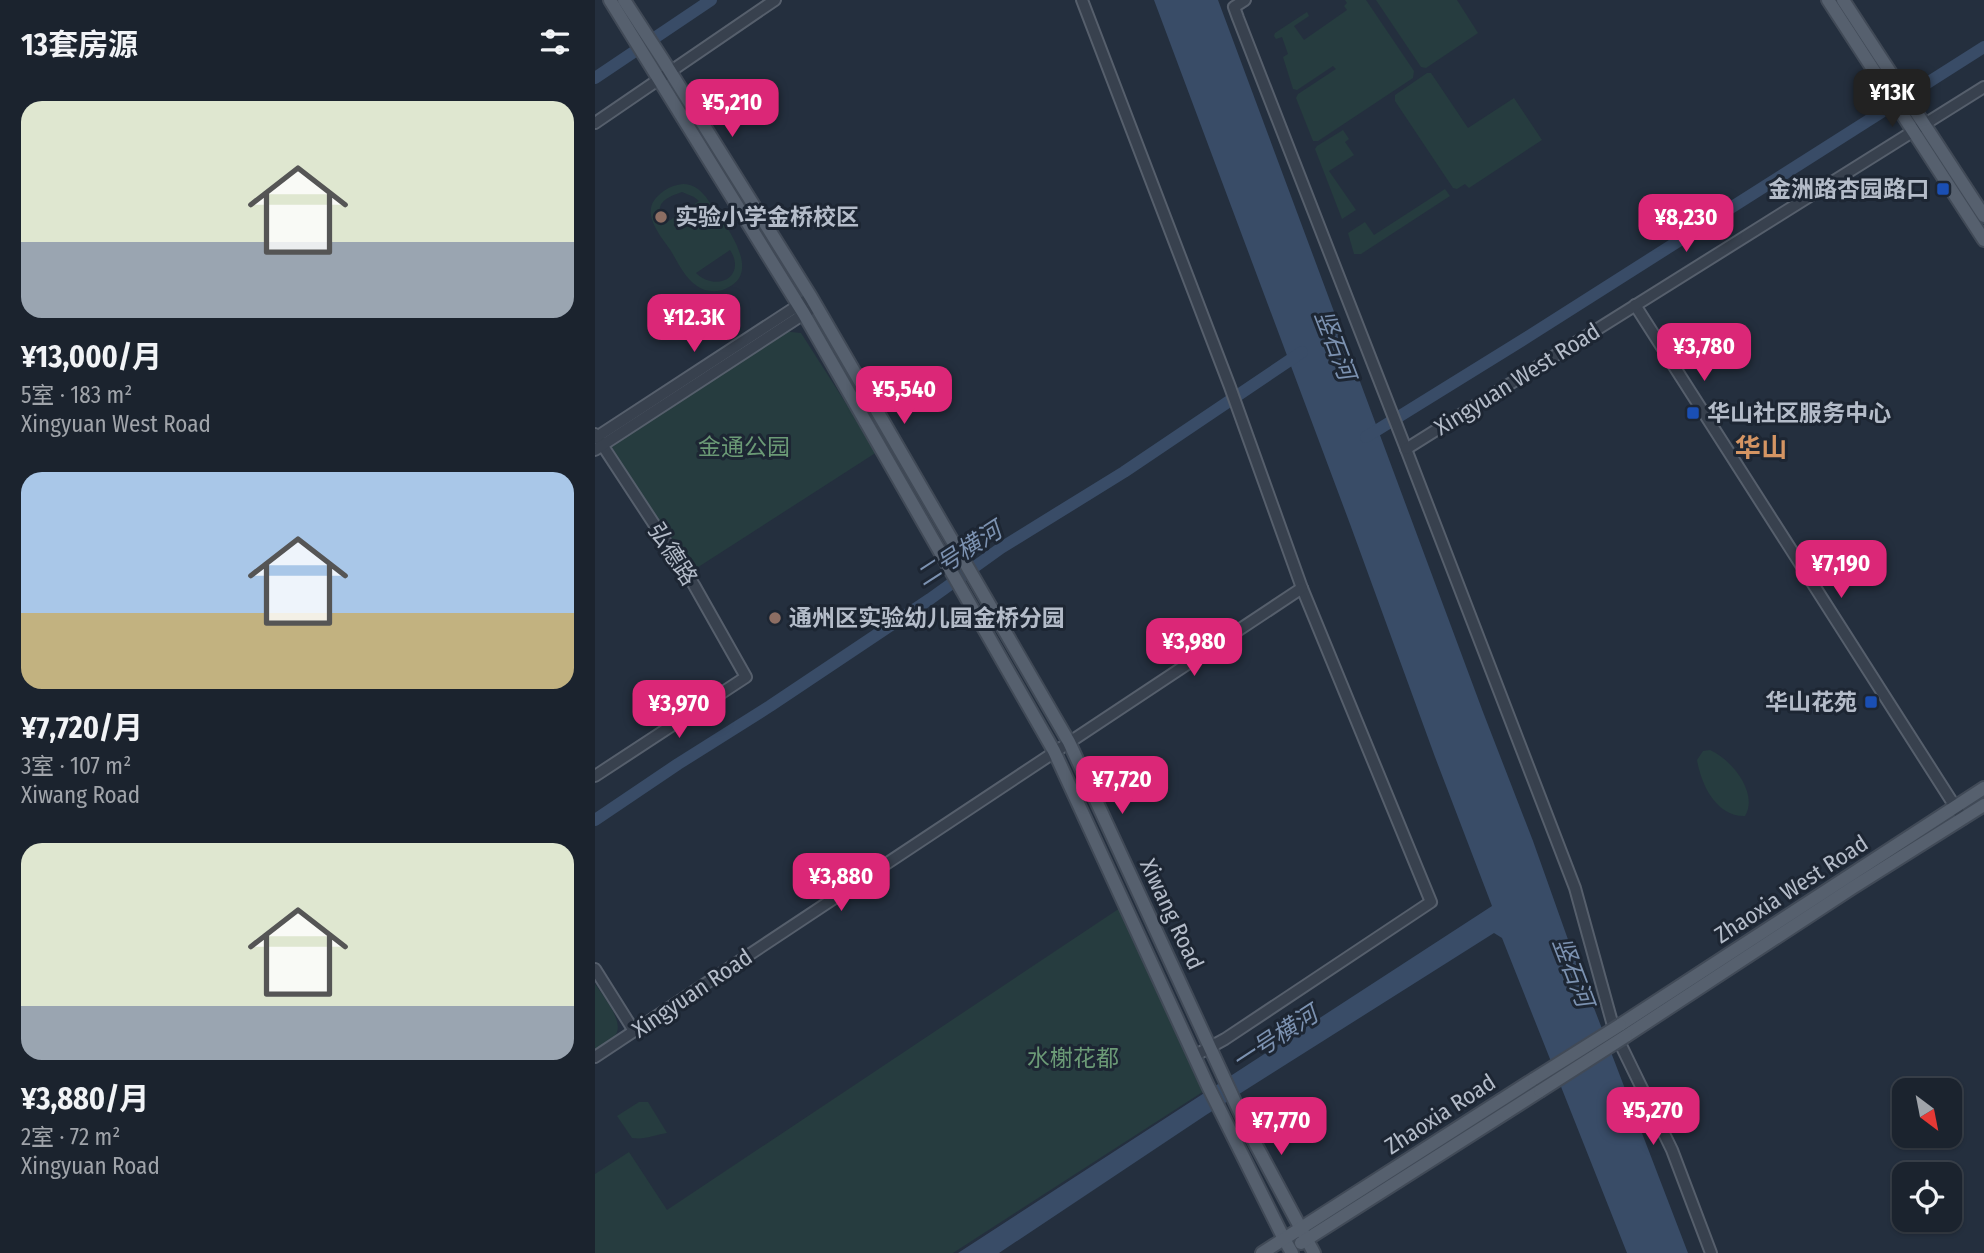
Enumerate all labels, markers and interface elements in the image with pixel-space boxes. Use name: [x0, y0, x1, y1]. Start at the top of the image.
icon: filters: [536, 23, 574, 61]
text: 13套房源: [21, 27, 138, 63]
pin: ¥13K: [1851, 69, 1933, 129]
text: ¥13K: [1869, 78, 1915, 106]
pin: ¥5,210: [675, 80, 789, 139]
text: ¥5,210: [702, 88, 762, 116]
icon: home: [235, 147, 361, 273]
place label: 金洲路杏园路口: [1768, 175, 1929, 203]
marker: 金洲路杏园路口: [1935, 181, 1951, 197]
pin: ¥8,230: [1629, 194, 1743, 254]
place label: 实验小学金桥校区: [675, 203, 859, 231]
text: ¥8,230: [1654, 203, 1718, 231]
marker: 实验小学金桥校区: [653, 209, 669, 225]
pin: ¥12.3K: [637, 294, 751, 354]
text: ¥12.3K: [663, 303, 725, 331]
water label: 竖石河: [1309, 306, 1362, 387]
street label: Xingyuan West Road: [1429, 317, 1605, 441]
pin: ¥3,780: [1647, 324, 1761, 383]
text: ¥3,780: [1673, 332, 1735, 360]
text: ¥13,000/月: [21, 339, 162, 375]
pin: ¥5,540: [847, 366, 961, 426]
text: ¥5,540: [872, 375, 936, 403]
text: 5室 · 183 m²: [21, 381, 132, 409]
place label: 华山社区服务中心: [1707, 399, 1891, 427]
marker: 华山社区服务中心: [1685, 405, 1701, 421]
text: Xingyuan West Road: [21, 410, 211, 438]
park label: 金通公园: [698, 433, 790, 461]
district label: 华山: [1735, 433, 1787, 464]
water label: 二号横河: [911, 514, 1010, 592]
street label: 弘德路: [642, 517, 704, 591]
icon: home: [235, 518, 361, 644]
pin: ¥7,190: [1784, 540, 1898, 600]
text: ¥7,190: [1812, 549, 1870, 577]
place label: 通州区实验幼儿园金桥分园: [789, 604, 1065, 632]
marker: 通州区实验幼儿园金桥分园: [767, 610, 783, 626]
pin: ¥3,980: [1137, 618, 1251, 678]
text: ¥3,980: [1162, 627, 1226, 655]
pin: ¥3,970: [622, 680, 736, 740]
place label: 华山花苑: [1765, 688, 1857, 716]
text: ¥3,970: [648, 689, 710, 717]
marker: 华山花苑: [1863, 694, 1879, 710]
text: ¥7,720/月: [21, 710, 143, 746]
text: 3室 · 107 m²: [21, 752, 131, 780]
pin: ¥7,720: [1065, 756, 1179, 816]
text: ¥7,720: [1092, 765, 1152, 793]
text: Xiwang Road: [21, 781, 140, 809]
street label: Zhaoxia West Road: [1709, 829, 1873, 949]
pin: ¥3,880: [784, 853, 898, 913]
street label: Xiwang Road: [1134, 854, 1210, 974]
text: ¥3,880: [809, 862, 873, 890]
icon: home: [235, 889, 361, 1015]
water label: 竖石河: [1547, 933, 1600, 1014]
street label: Xingyuan Road: [627, 943, 757, 1043]
water label: 一号横河: [1227, 998, 1326, 1076]
park label: 水榭花都: [1027, 1044, 1119, 1072]
street label: Zhaoxia Road: [1379, 1068, 1501, 1160]
north arrow: [1892, 1078, 1962, 1148]
map controls: [1892, 1078, 1962, 1232]
text: ¥3,880/月: [21, 1081, 149, 1117]
pin: ¥5,270: [1596, 1088, 1710, 1147]
text: ¥5,270: [1623, 1096, 1683, 1124]
pin: ¥7,770: [1224, 1098, 1338, 1157]
text: ¥7,770: [1252, 1106, 1310, 1134]
text: 2室 · 72 m²: [21, 1123, 120, 1151]
text: Xingyuan Road: [21, 1152, 160, 1180]
button: locate: [1892, 1162, 1962, 1232]

